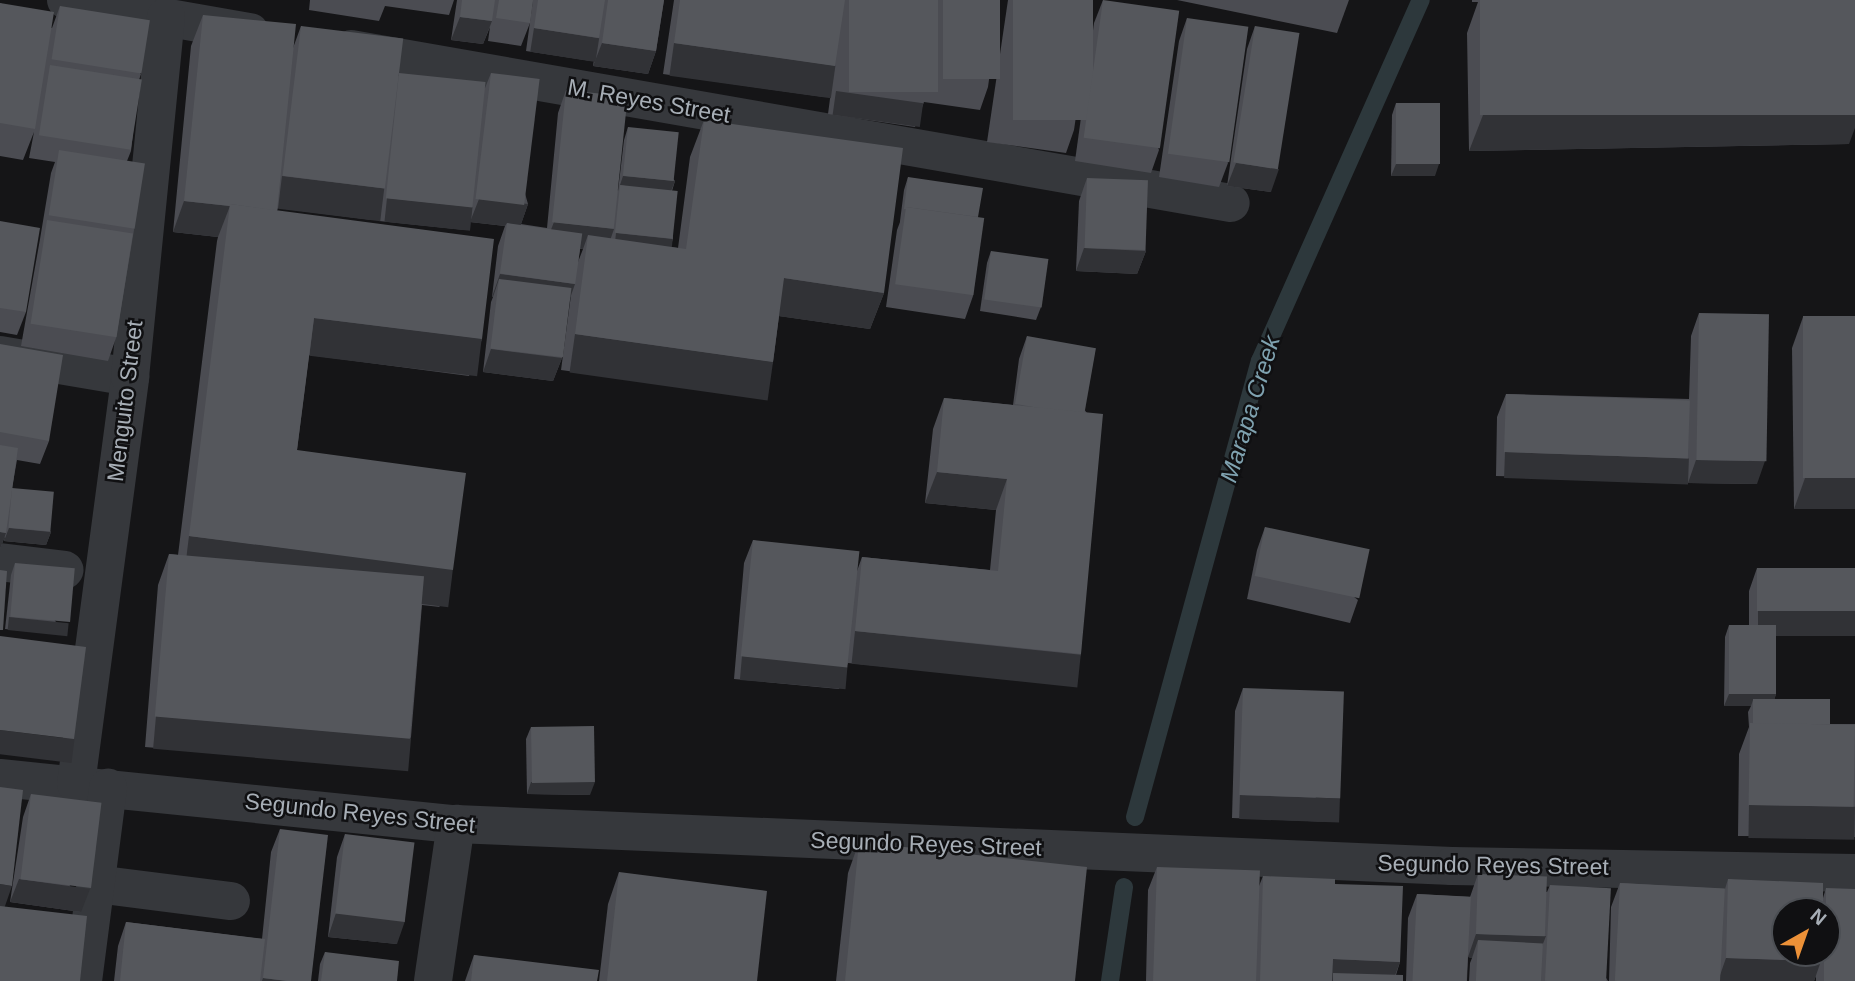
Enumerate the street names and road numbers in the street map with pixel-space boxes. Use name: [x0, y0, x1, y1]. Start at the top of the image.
street label: M. Reyes Street: [565, 73, 733, 129]
street label: Menguito Street: [101, 319, 149, 483]
street label: Segundo Reyes Street: [243, 787, 477, 839]
street label: Segundo Reyes Street: [810, 826, 1042, 862]
street label: Segundo Reyes Street: [1377, 849, 1609, 881]

